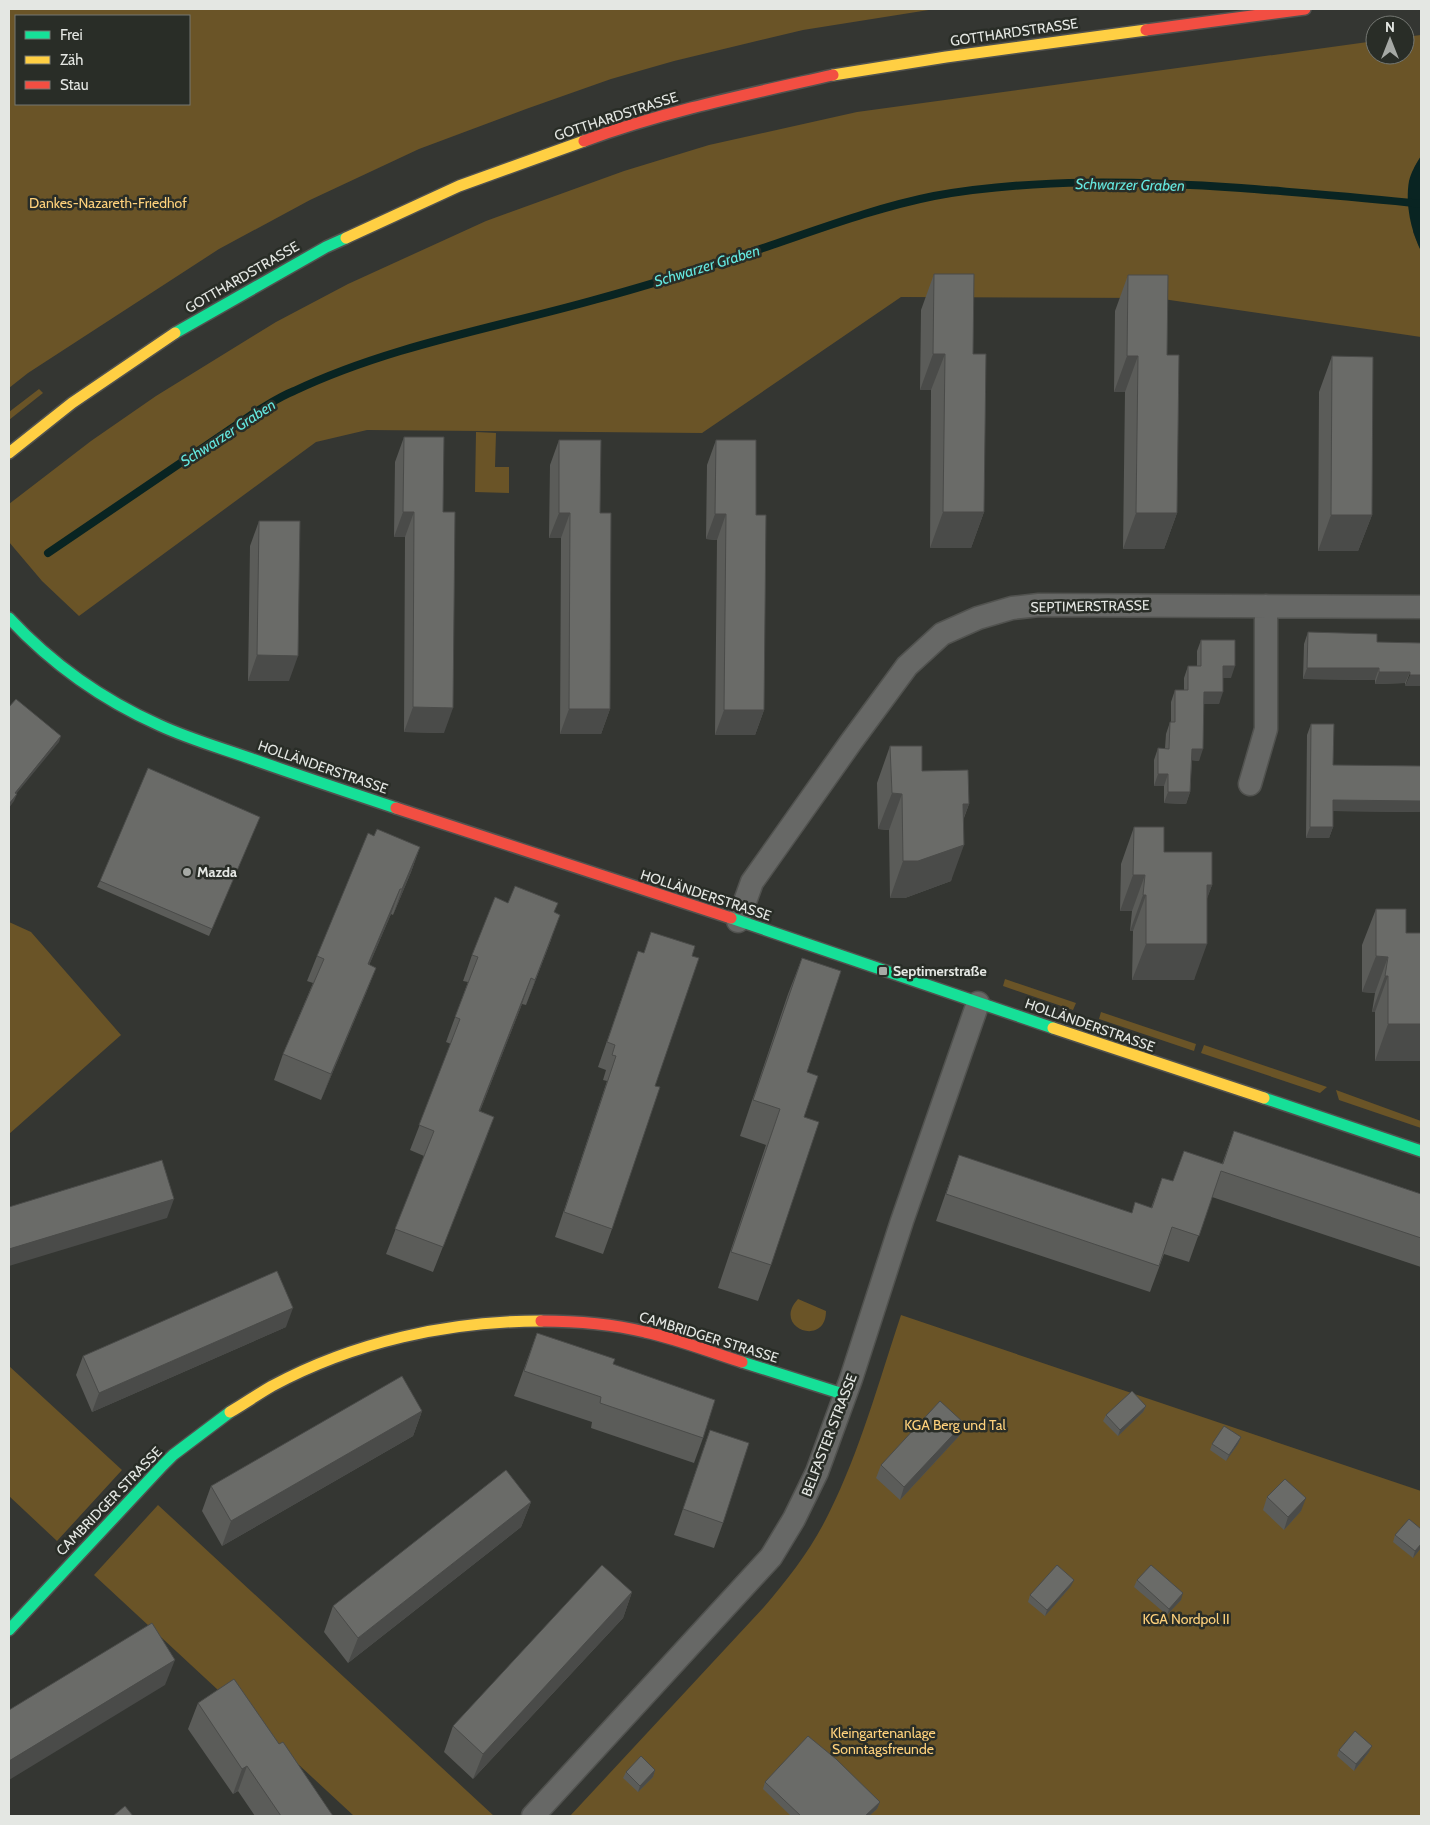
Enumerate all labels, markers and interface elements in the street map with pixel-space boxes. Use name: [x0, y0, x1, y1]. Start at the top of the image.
street label: GOTTHARDSTRASSE: [949, 14, 1079, 50]
legend: [15, 15, 190, 105]
north arrow: [1365, 15, 1415, 65]
text: N: [1385, 18, 1395, 36]
text: Frei: [60, 26, 83, 44]
text: Zäh: [60, 51, 83, 69]
text: Stau: [60, 76, 89, 94]
street label: GOTTHARDSTRASSE: [552, 87, 680, 144]
water label: Schwarzer Graben: [1075, 175, 1185, 195]
park label: Dankes-Nazareth-Friedhof: [29, 194, 187, 212]
street label: GOTTHARDSTRASSE: [182, 237, 302, 317]
water label: Schwarzer Graben: [652, 241, 762, 291]
water label: Schwarzer Graben: [177, 396, 279, 470]
street label: SEPTIMERSTRASSE: [1030, 596, 1150, 616]
street label: HOLLÄNDERSTRASSE: [256, 736, 391, 798]
place label: Mazda: [197, 863, 237, 881]
street label: HOLLÄNDERSTRASSE: [638, 865, 774, 925]
marker: Mazda: [181, 866, 193, 878]
place label: Septimerstraße: [893, 962, 987, 980]
marker: Septimerstraße: [877, 965, 889, 977]
street label: HOLLÄNDERSTRASSE: [1023, 994, 1158, 1056]
street label: CAMBRIDGER STRASSE: [637, 1307, 781, 1367]
street label: BELFASTER STRASSE: [797, 1371, 861, 1499]
park label: KGA Berg und Tal: [904, 1416, 1006, 1434]
street label: CAMBRIDGER STRASSE: [52, 1443, 166, 1559]
park label: KGA Nordpol II: [1142, 1610, 1230, 1628]
park label: Kleingartenanlage Sonntagsfreunde: [830, 1724, 936, 1758]

